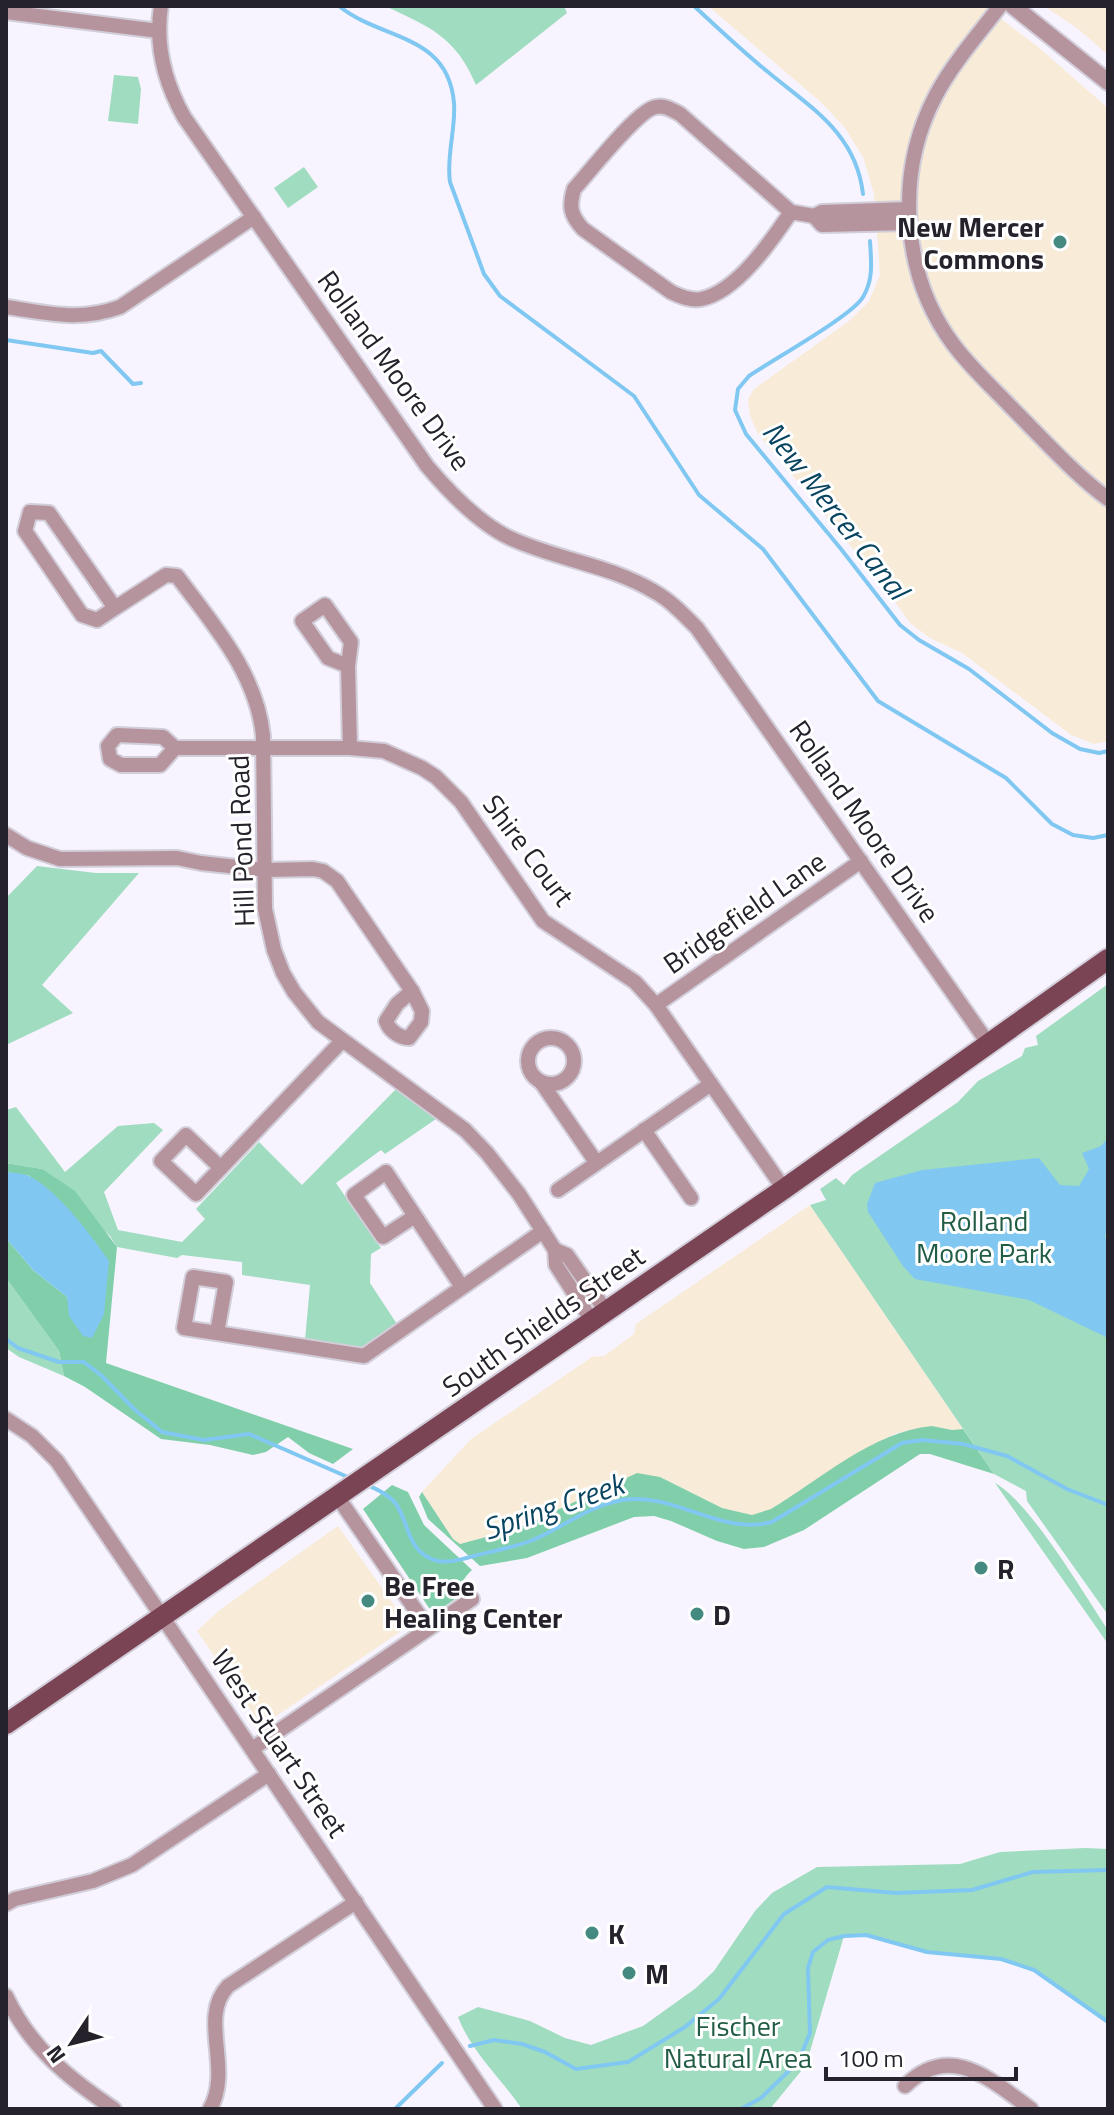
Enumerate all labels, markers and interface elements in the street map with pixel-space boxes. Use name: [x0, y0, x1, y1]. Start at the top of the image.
place label: New Mercer Commons: [897, 205, 1044, 280]
marker: New Mercer Commons: [1051, 233, 1069, 251]
street label: Rolland Moore Drive: [307, 261, 483, 479]
water label: New Mercer Canal: [752, 411, 923, 612]
street label: Rolland Moore Drive: [779, 711, 951, 931]
street label: Hill Pond Road: [217, 754, 265, 928]
street label: Shire Court: [473, 785, 585, 915]
street label: Bridgefield Lane: [654, 840, 834, 984]
park label: Rolland Moore Park: [916, 1199, 1052, 1274]
street label: South Shields Street: [433, 1235, 653, 1407]
water label: Spring Creek: [476, 1459, 633, 1552]
place label: R: [997, 1547, 1014, 1590]
marker: R: [972, 1559, 990, 1577]
place label: Be Free Healing Center: [384, 1564, 562, 1639]
marker: Be Free Healing Center: [359, 1592, 377, 1610]
place label: D: [713, 1593, 731, 1636]
marker: D: [688, 1605, 706, 1623]
street label: West Stuart Street: [201, 1640, 359, 1846]
place label: K: [608, 1912, 625, 1955]
marker: K: [583, 1924, 601, 1942]
place label: M: [645, 1952, 669, 1995]
marker: M: [620, 1964, 638, 1982]
north arrow: [32, 2003, 112, 2083]
park label: Fischer Natural Area: [664, 2004, 812, 2079]
scale bar: [826, 2031, 1016, 2081]
text: N: [37, 2038, 74, 2070]
text: 100 m: [838, 2040, 904, 2076]

